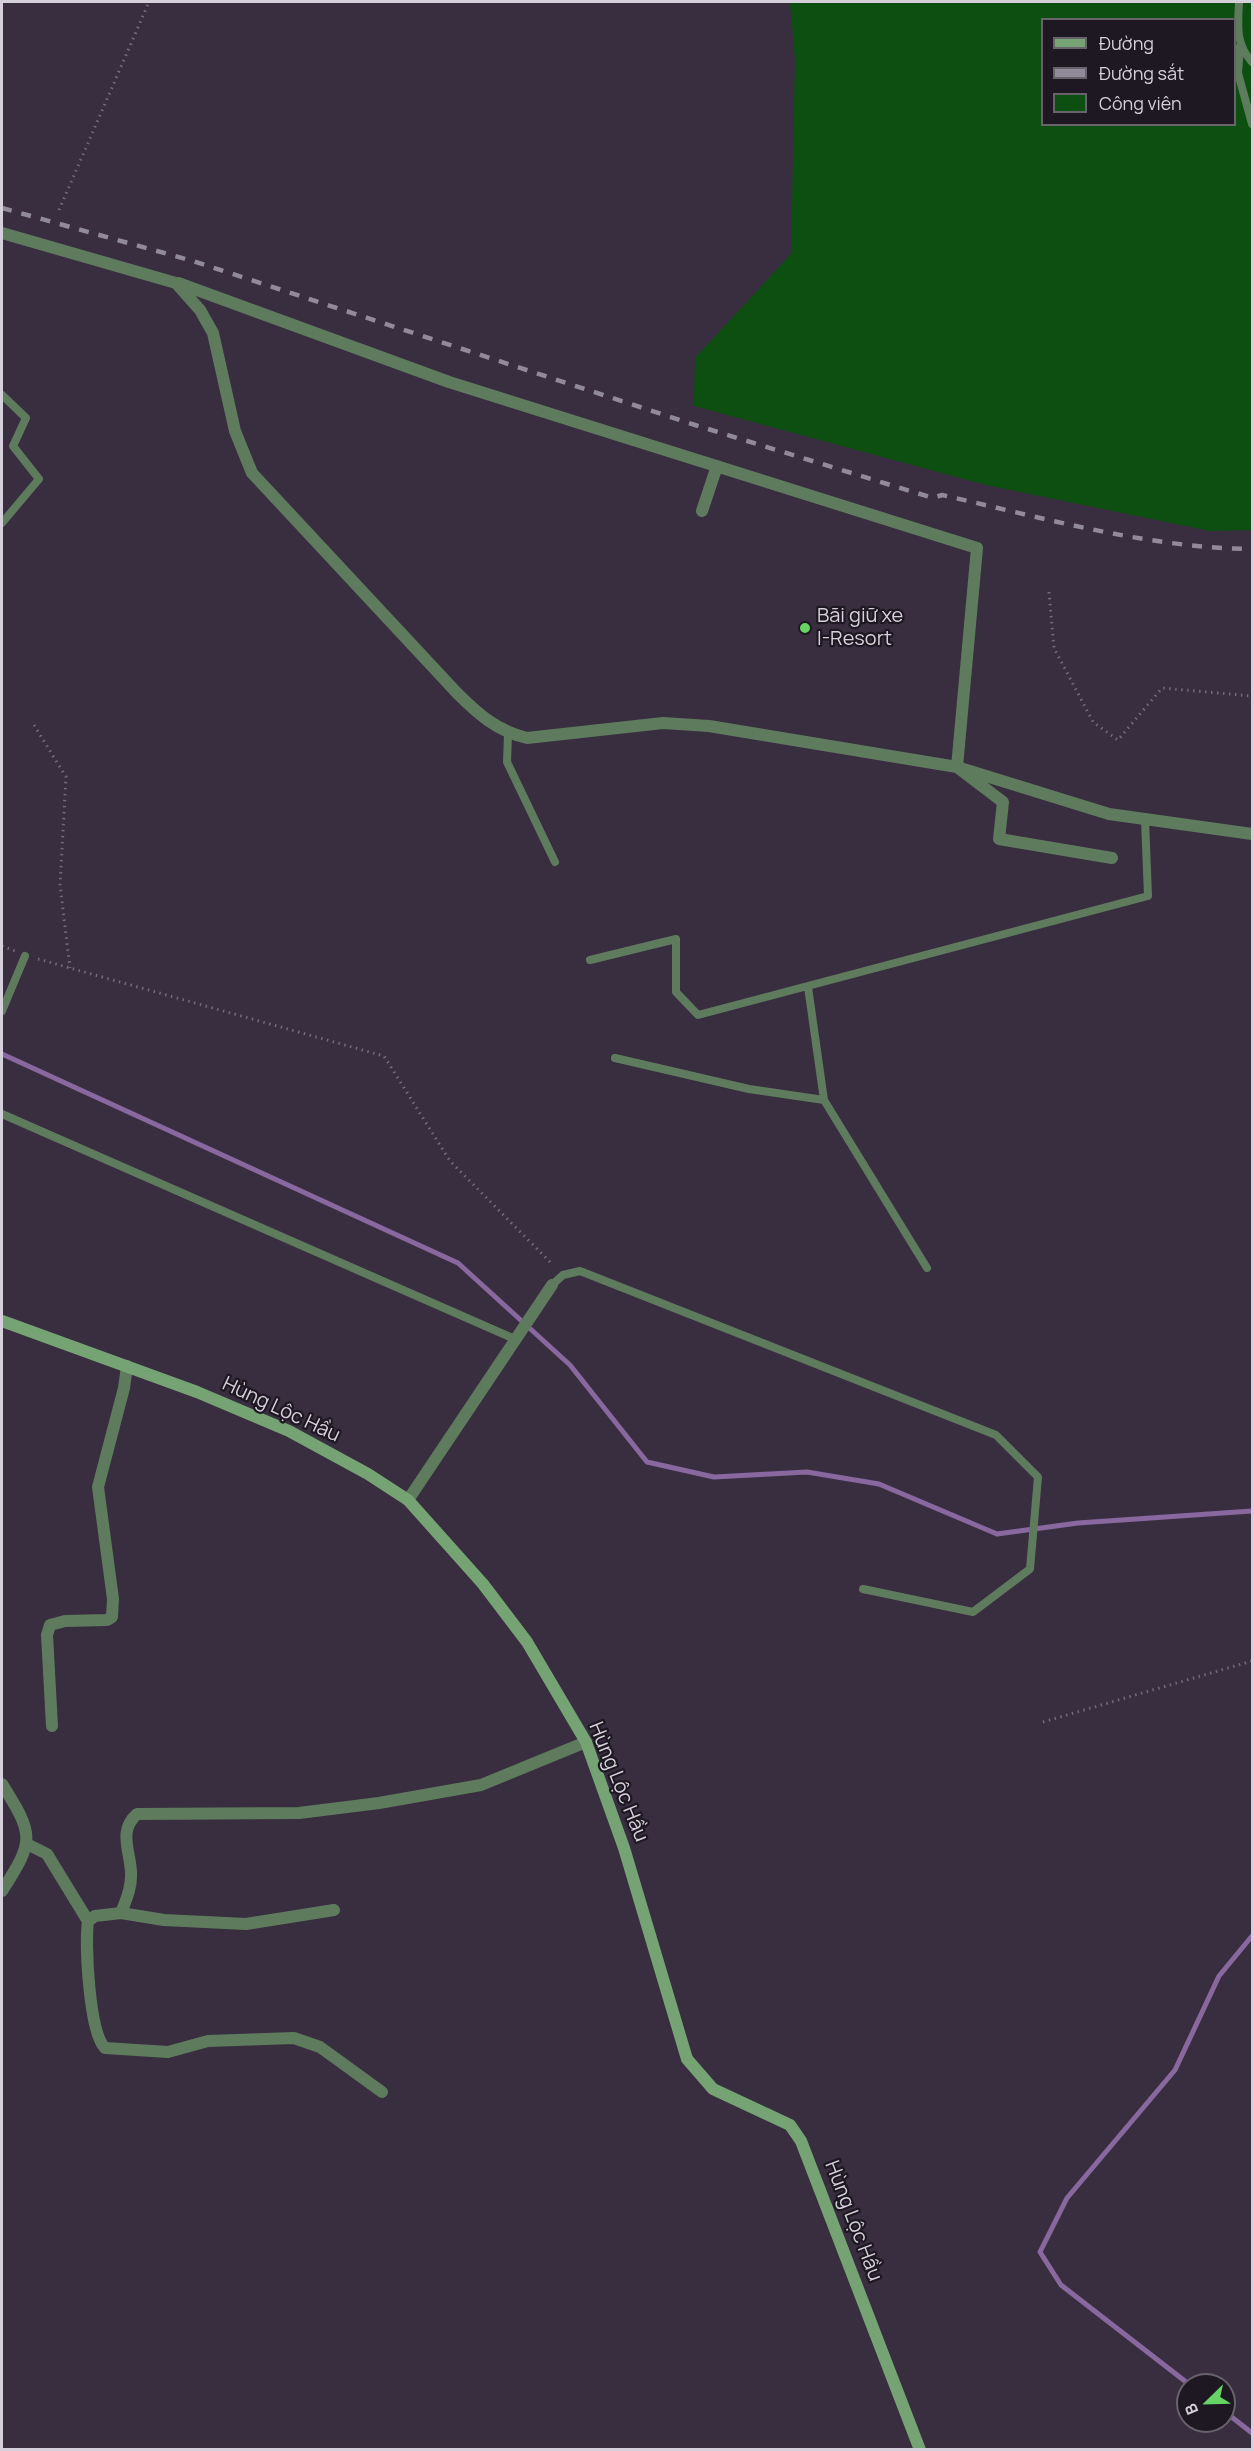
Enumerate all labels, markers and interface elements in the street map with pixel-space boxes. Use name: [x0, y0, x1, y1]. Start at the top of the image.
legend: [1041, 18, 1236, 126]
text: Đường: [1099, 31, 1154, 55]
text: Đường sắt: [1099, 61, 1184, 85]
text: Công viên: [1099, 91, 1182, 115]
place label: Bãi giữ xe I-Resort: [817, 604, 903, 651]
marker: Bãi giữ xe I-Resort: [798, 621, 812, 635]
street label: Hùng Lộc Hầu: [218, 1372, 344, 1448]
street label: Hùng Lộc Hầu: [583, 1719, 653, 1845]
street label: Hùng Lộc Hầu: [819, 2157, 887, 2285]
north arrow: [1176, 2373, 1236, 2433]
text: B: [1179, 2400, 1203, 2418]

